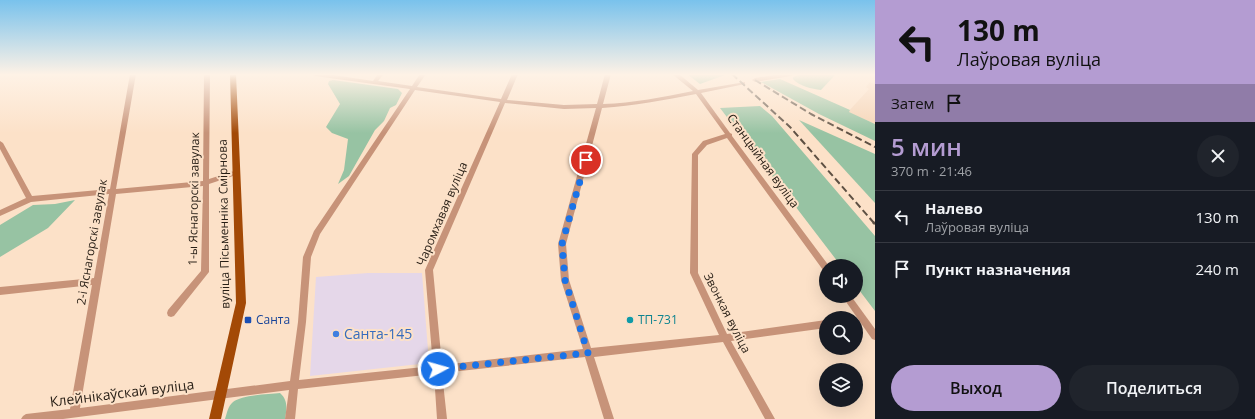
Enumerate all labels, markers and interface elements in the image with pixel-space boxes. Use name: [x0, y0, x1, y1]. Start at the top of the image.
text: 130 m: [957, 11, 1040, 49]
icon: left: [891, 16, 943, 68]
text: Лаўровая вуліца: [957, 47, 1101, 71]
icon: arrive: [943, 92, 965, 114]
text: Затем: [891, 93, 935, 113]
street label: Станцыйная вуліца: [723, 110, 803, 211]
text: 5 мин: [891, 130, 962, 163]
street label: 1-ы Яснагорскі завулак: [184, 131, 203, 266]
button: close: [1197, 135, 1239, 177]
street label: вуліца Пісьменніка Смірнова: [214, 139, 233, 309]
pin: [569, 143, 603, 177]
icon: arrive: [575, 149, 597, 171]
street label: Чаромхавая вуліца: [412, 159, 471, 268]
text: 370 m · 21:46: [891, 162, 972, 180]
street label: 2-і Яснагорскі завулак: [72, 177, 111, 306]
text: Налево: [925, 198, 983, 218]
icon: left: [891, 206, 913, 228]
text: 130 m: [1195, 207, 1239, 227]
text: Лаўровая вуліца: [925, 218, 1029, 236]
icon: arrive: [891, 258, 913, 280]
map controls: [819, 259, 863, 407]
button: sound: [819, 259, 863, 303]
text: Пункт назначения: [925, 259, 1071, 279]
text: 240 m: [1195, 259, 1239, 279]
street label: Звонкая вуліца: [700, 270, 755, 356]
place label: Санта: [256, 311, 290, 328]
place label: ТП-731: [638, 311, 678, 328]
button: search: [819, 311, 863, 355]
marker: Санта: [243, 315, 253, 325]
marker: ТП-731: [625, 315, 635, 325]
place label: Санта-145: [344, 324, 412, 343]
marker: Санта-145: [331, 329, 341, 339]
position arrow: [417, 348, 459, 390]
button: layers: [819, 363, 863, 407]
button: Выход: [891, 365, 1061, 411]
button: Поделиться: [1069, 365, 1239, 411]
street label: Клейнікаўскай вуліца: [49, 374, 195, 411]

